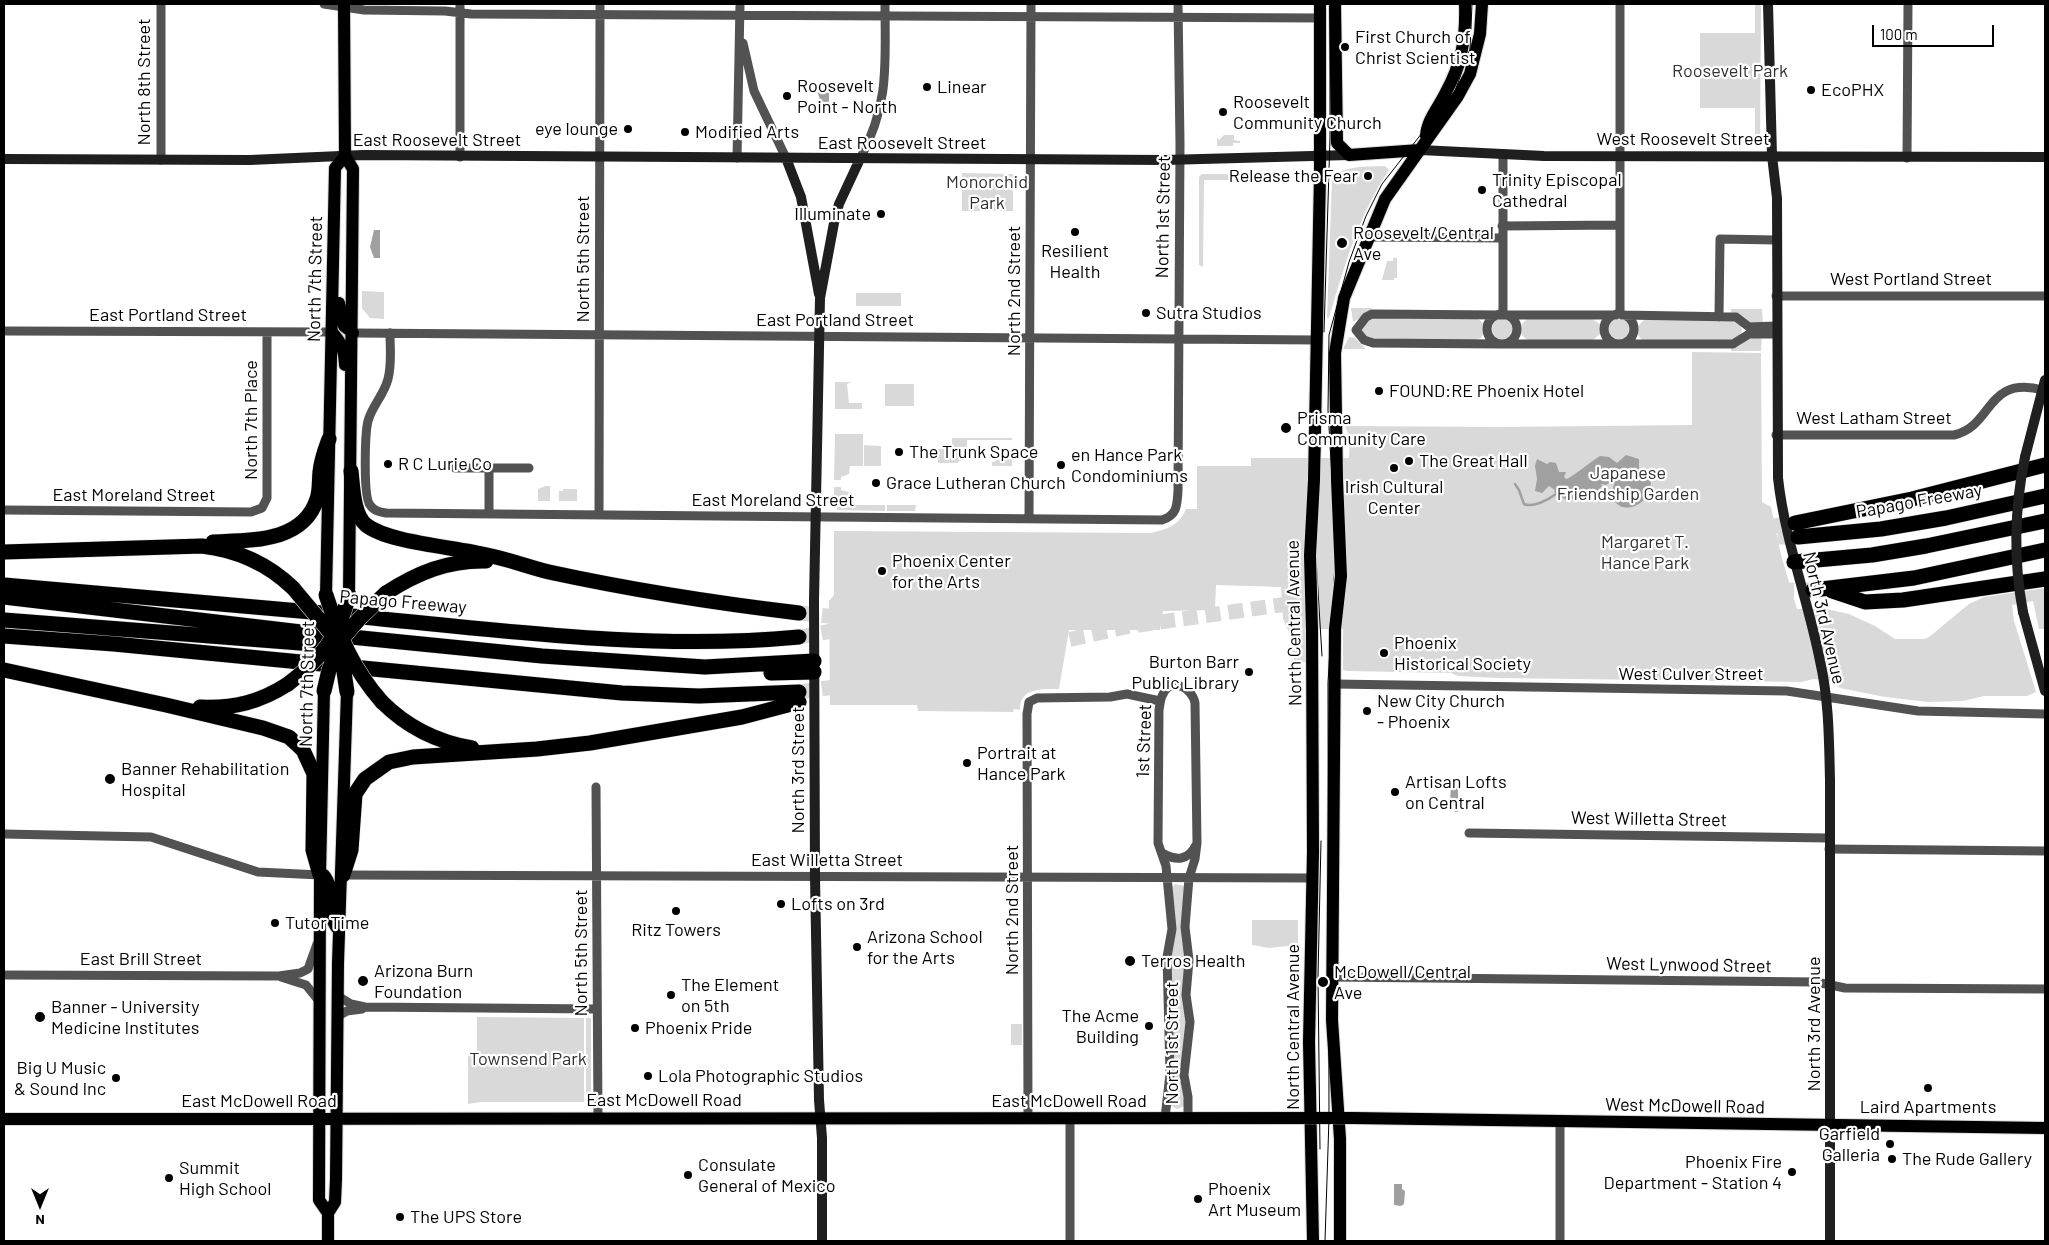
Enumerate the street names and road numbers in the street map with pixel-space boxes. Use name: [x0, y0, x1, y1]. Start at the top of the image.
street label: North 8th Street: [133, 18, 155, 146]
street label: West Roosevelt Street: [1596, 128, 1770, 150]
street label: East Roosevelt Street: [353, 129, 521, 151]
street label: East Roosevelt Street: [818, 132, 986, 154]
street label: North 1st Street: [1151, 155, 1175, 279]
street label: North 5th Street: [572, 196, 594, 322]
street label: North 7th Street: [303, 216, 327, 342]
street label: North 2nd Street: [1003, 226, 1025, 356]
street label: West Portland Street: [1830, 268, 1992, 290]
street label: East Portland Street: [89, 304, 247, 326]
street label: East Portland Street: [756, 309, 914, 331]
street label: North 7th Place: [240, 360, 262, 480]
street label: West Latham Street: [1796, 407, 1952, 429]
street label: Papago Freeway: [1854, 479, 1984, 523]
street label: East Moreland Street: [52, 484, 216, 506]
street label: East Moreland Street: [691, 489, 855, 511]
street label: North Central Avenue: [1282, 540, 1306, 706]
street label: North 3rd Avenue: [1798, 550, 1850, 686]
street label: Papago Freeway: [339, 586, 467, 618]
street label: North 7th Street: [295, 621, 319, 747]
street label: West Culver Street: [1619, 663, 1763, 685]
street label: 1st Street: [1132, 704, 1156, 778]
street label: North 3rd Street: [787, 707, 809, 833]
street label: West Willetta Street: [1571, 807, 1727, 831]
street label: North 2nd Street: [1001, 845, 1023, 975]
street label: East Willetta Street: [751, 849, 903, 871]
street label: North 5th Street: [570, 890, 592, 1016]
street label: North Central Avenue: [1282, 944, 1304, 1110]
street label: East Brill Street: [80, 948, 202, 970]
street label: West Lynwood Street: [1606, 953, 1772, 977]
street label: North 3rd Avenue: [1803, 957, 1825, 1091]
street label: North 1st Street: [1161, 982, 1183, 1104]
street label: East McDowell Road: [586, 1089, 742, 1111]
street label: East McDowell Road: [181, 1090, 337, 1112]
street label: East McDowell Road: [991, 1090, 1147, 1112]
street label: West McDowell Road: [1605, 1094, 1765, 1118]

